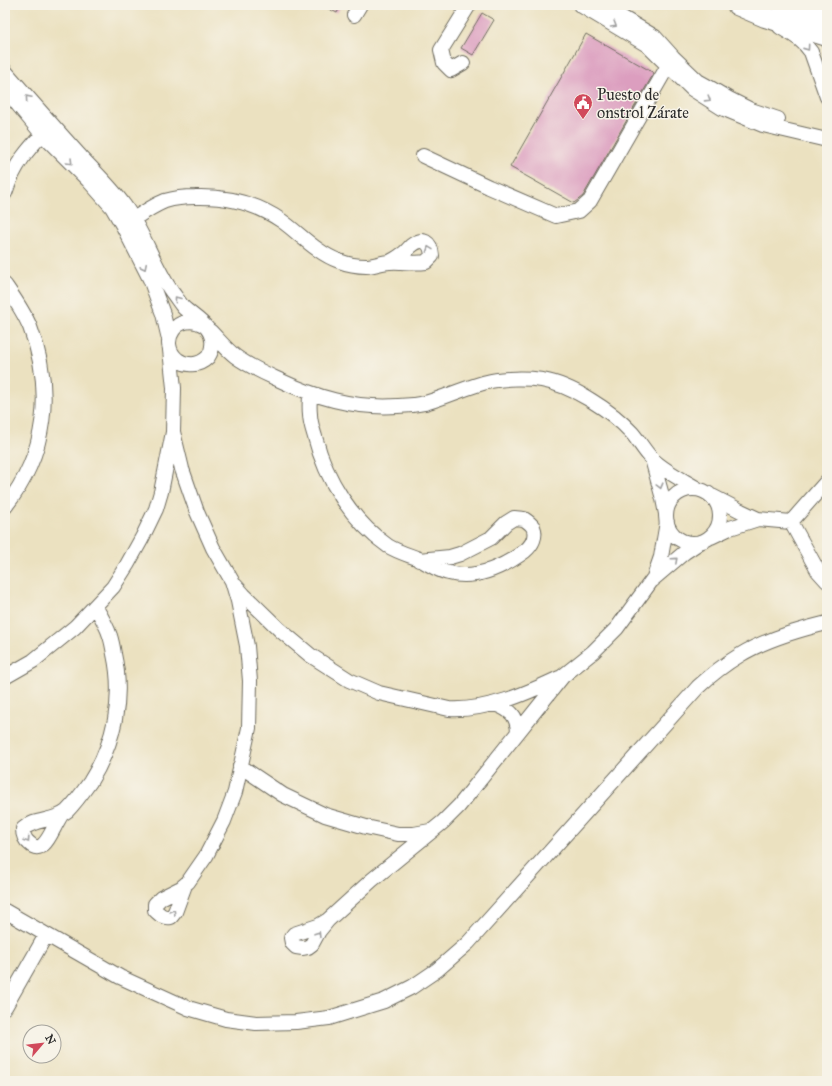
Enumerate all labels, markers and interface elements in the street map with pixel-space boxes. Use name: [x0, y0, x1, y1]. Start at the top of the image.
one-way arrow: [610, 20, 617, 27]
one-way arrow: [802, 44, 810, 51]
place label: Puesto de onstrol Zárate: [597, 85, 689, 122]
public building icon: Puesto de onstrol Zárate: [572, 92, 594, 120]
one-way arrow: [704, 94, 711, 102]
one-way arrow: [26, 95, 33, 102]
one-way arrow: [65, 157, 73, 165]
one-way arrow: [425, 245, 434, 252]
one-way arrow: [139, 263, 147, 270]
one-way arrow: [175, 296, 182, 303]
one-way arrow: [655, 483, 664, 490]
one-way arrow: [671, 558, 678, 565]
one-way arrow: [22, 835, 29, 842]
one-way arrow: [169, 909, 176, 916]
one-way arrow: [313, 931, 320, 938]
north arrow: [22, 1024, 62, 1064]
text: N: [42, 1032, 59, 1047]

